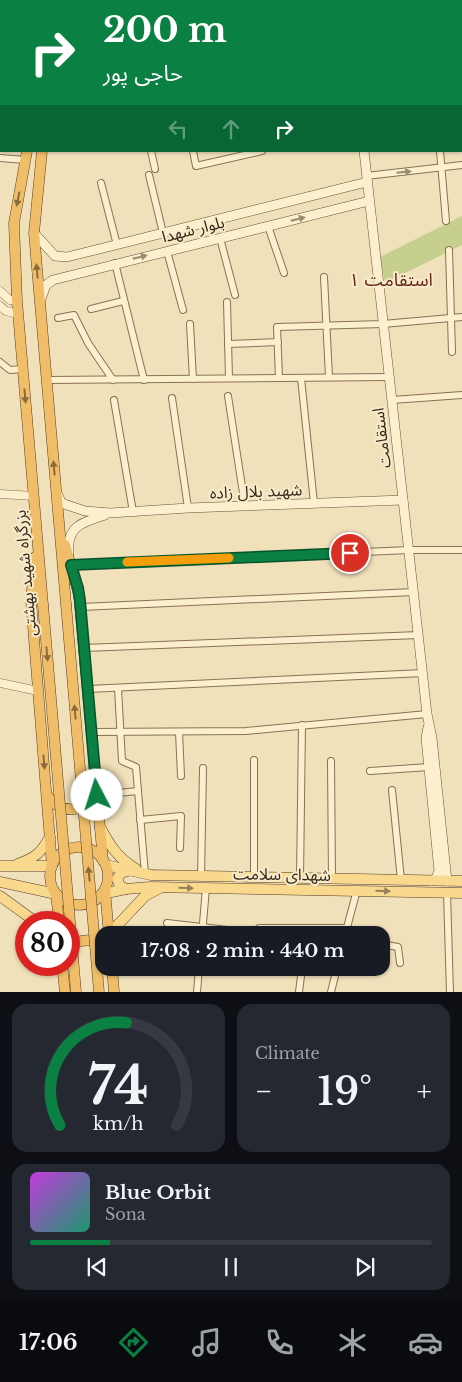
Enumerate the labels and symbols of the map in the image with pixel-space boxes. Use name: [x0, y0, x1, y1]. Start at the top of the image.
one-way arrow: [396, 168, 412, 176]
one-way arrow: [14, 192, 22, 208]
street label: بلوار شهدا: [160, 212, 226, 246]
one-way arrow: [290, 215, 305, 223]
one-way arrow: [133, 253, 148, 261]
one-way arrow: [33, 263, 41, 279]
district label: استقامت ۱: [349, 269, 433, 291]
one-way arrow: [21, 388, 29, 404]
street label: استقامت: [367, 407, 395, 469]
one-way arrow: [50, 460, 58, 476]
street label: شهید بلال زاده: [209, 479, 303, 504]
street label: بزرگراه شهید بهشتی: [10, 509, 40, 637]
pin: [329, 532, 371, 574]
one-way arrow: [44, 646, 52, 662]
one-way arrow: [71, 704, 79, 720]
one-way arrow: [40, 754, 48, 770]
position arrow: [70, 768, 122, 820]
street label: شهدای سلامت: [233, 863, 331, 885]
one-way arrow: [85, 865, 93, 881]
one-way arrow: [178, 884, 194, 892]
one-way arrow: [375, 887, 391, 895]
speed limit sign: 80: [15, 911, 80, 976]

